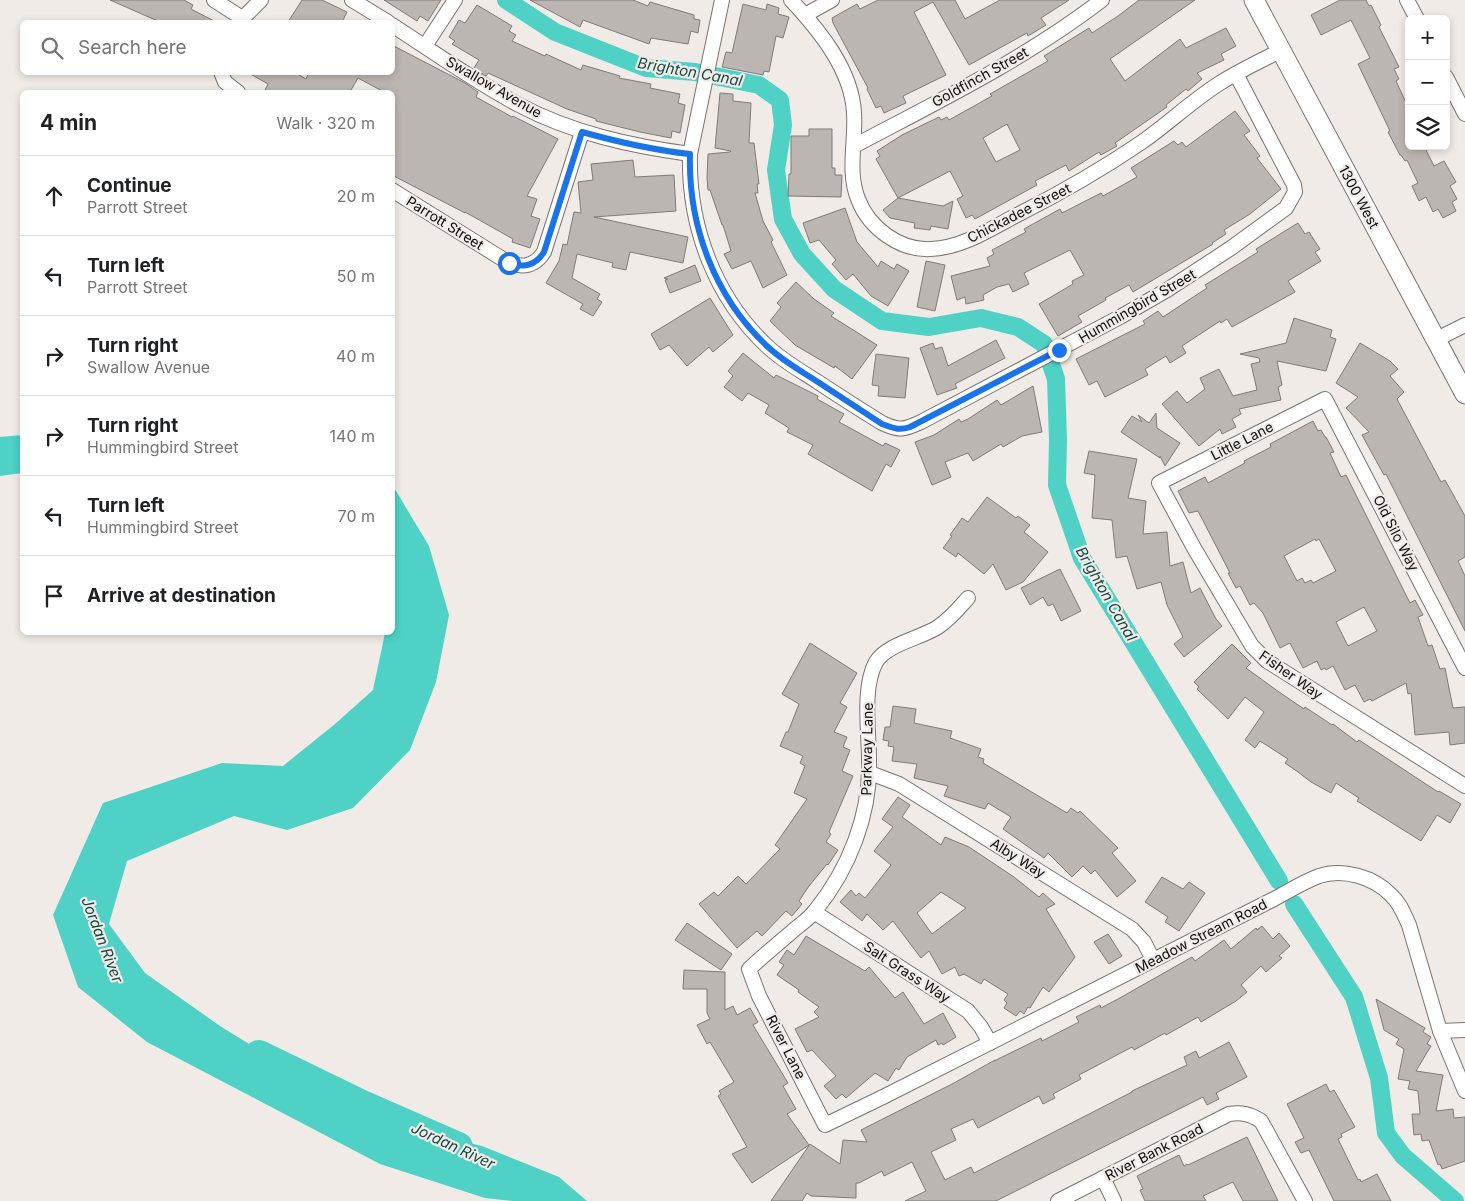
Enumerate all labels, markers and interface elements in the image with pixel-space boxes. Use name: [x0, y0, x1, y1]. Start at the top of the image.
map controls: [1405, 15, 1450, 150]
button: +: [1405, 15, 1450, 60]
search box: [20, 20, 395, 75]
icon: search: [38, 34, 66, 62]
text: Search here: [78, 36, 187, 59]
street label: Goldfinch Street: [929, 43, 1031, 110]
street label: Swallow Avenue: [443, 52, 545, 121]
water label: Brighton Canal: [636, 53, 744, 90]
button: −: [1405, 60, 1450, 105]
button: layers: [1405, 105, 1450, 150]
text: 4 min: [40, 110, 97, 135]
text: Walk · 320 m: [277, 113, 375, 133]
street label: 1300 West: [1336, 162, 1383, 232]
text: Continue: [87, 174, 172, 197]
street label: Chickadee Street: [964, 179, 1074, 246]
icon: ahead: [40, 182, 68, 210]
text: 20 m: [337, 186, 375, 206]
street label: Parrott Street: [403, 192, 487, 253]
text: Parrott Street: [87, 197, 188, 217]
route start: [498, 252, 521, 275]
text: Turn left: [87, 254, 165, 277]
icon: left: [40, 262, 68, 290]
street label: Hummingbird Street: [1075, 265, 1199, 346]
text: 50 m: [337, 266, 375, 286]
text: Parrott Street: [87, 277, 188, 297]
text: Turn right: [87, 334, 178, 357]
route end: [1048, 339, 1071, 362]
icon: right: [40, 342, 68, 370]
text: 40 m: [336, 346, 375, 366]
text: Swallow Avenue: [87, 357, 210, 377]
text: Turn right: [87, 414, 178, 437]
street label: Little Lane: [1208, 418, 1276, 464]
icon: right: [40, 422, 68, 450]
text: 140 m: [330, 426, 375, 446]
text: Hummingbird Street: [87, 437, 238, 457]
street label: Old Silo Way: [1370, 492, 1423, 574]
text: Turn left: [87, 494, 165, 517]
icon: left: [40, 502, 68, 530]
text: 70 m: [338, 506, 375, 526]
text: Hummingbird Street: [87, 517, 238, 537]
water label: Brighton Canal: [1072, 543, 1141, 645]
icon: arrive: [40, 582, 68, 610]
text: Arrive at destination: [87, 584, 276, 607]
street label: Fisher Way: [1256, 647, 1326, 703]
street label: Parkway Lane: [857, 702, 876, 796]
street label: Alby Way: [988, 834, 1049, 881]
water label: Jordan River: [77, 894, 128, 986]
street label: Meadow Stream Road: [1132, 895, 1270, 976]
street label: Salt Grass Way: [861, 937, 954, 1006]
street label: River Lane: [763, 1012, 810, 1082]
water label: Jordan River: [408, 1118, 498, 1173]
street label: River Bank Road: [1102, 1119, 1206, 1184]

